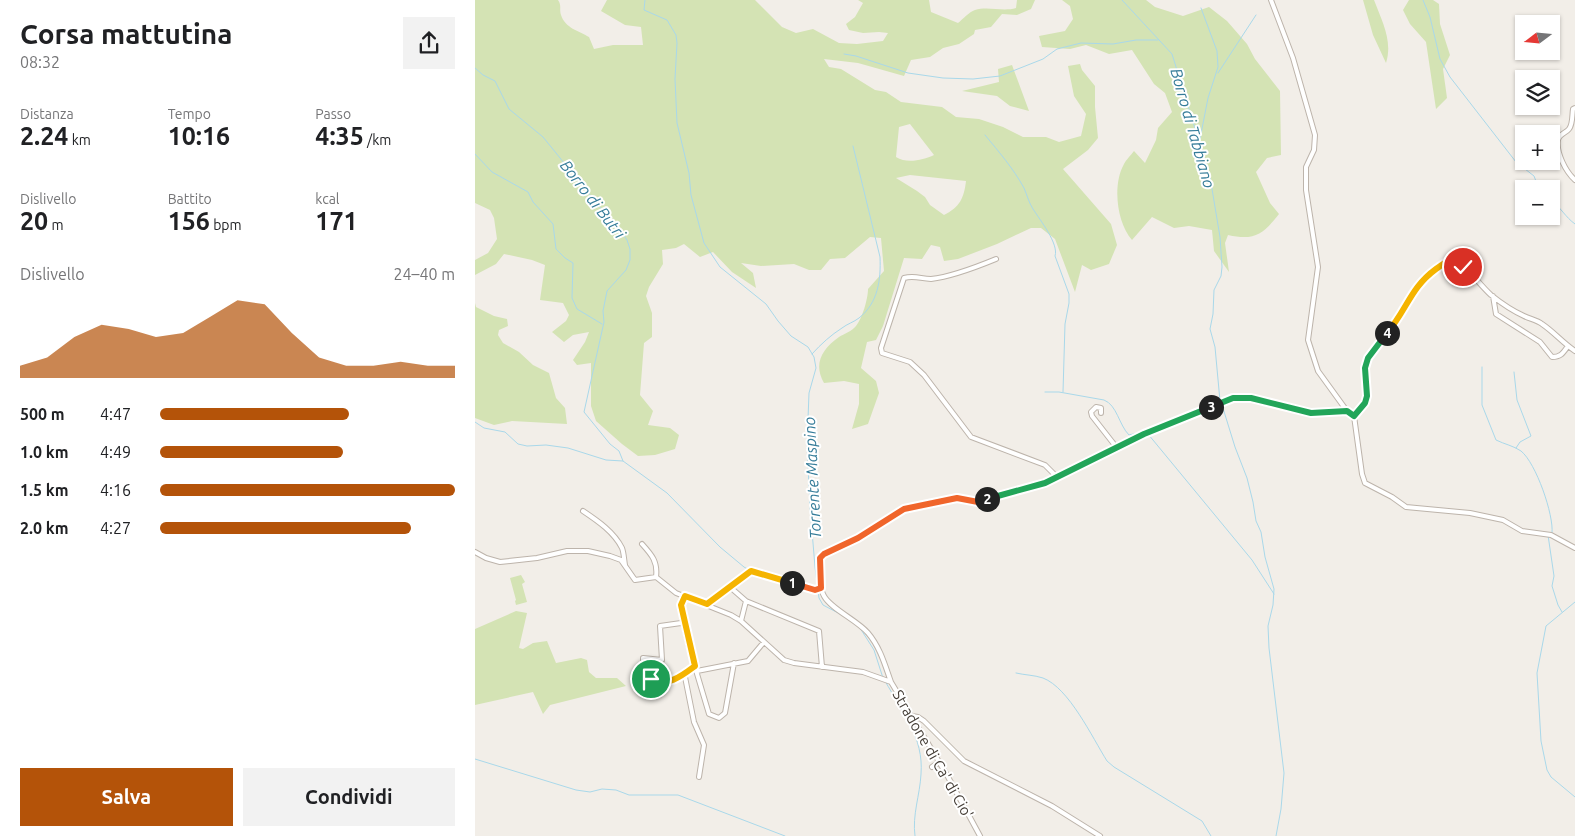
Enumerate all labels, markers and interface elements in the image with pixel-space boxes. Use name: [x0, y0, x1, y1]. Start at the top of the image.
north arrow: [1515, 15, 1560, 60]
map controls: [1515, 15, 1560, 225]
button: share: [403, 17, 455, 69]
text: Corsa mattutina: [20, 18, 232, 49]
text: 08:32: [20, 53, 60, 71]
water label: Borro di Tabbiano: [1167, 66, 1219, 190]
button: layers: [1515, 70, 1560, 115]
text: Distanza: [20, 106, 74, 122]
text: Tempo: [168, 106, 211, 122]
text: Passo: [315, 106, 351, 122]
text: 2.24: [20, 122, 68, 150]
text: 10:16: [168, 122, 230, 150]
text: 4:35: [315, 122, 364, 150]
button: +: [1515, 125, 1560, 170]
text: km: [68, 132, 91, 148]
text: /km: [364, 132, 391, 148]
water label: Borro di Butri: [557, 156, 630, 243]
button: −: [1515, 180, 1560, 225]
text: Dislivello: [20, 191, 76, 207]
text: Battito: [168, 191, 212, 207]
text: kcal: [315, 191, 340, 207]
text: 20: [20, 207, 48, 235]
text: 156: [168, 207, 210, 235]
text: 171: [315, 207, 358, 235]
text: m: [48, 217, 64, 233]
text: bpm: [210, 217, 242, 233]
pin: [1442, 246, 1484, 288]
icon: check: [1449, 253, 1477, 281]
text: Dislivello: [20, 265, 85, 283]
text: 24–40 m: [393, 265, 455, 283]
pin: 4: [1375, 320, 1399, 346]
text: 4: [1384, 325, 1391, 341]
pin: 3: [1199, 394, 1223, 420]
text: 3: [1208, 399, 1215, 415]
text: 500 m: [20, 405, 65, 423]
text: 4:47: [100, 405, 131, 423]
water label: Torrente Maspino: [800, 416, 824, 540]
text: 1.0 km: [20, 443, 69, 461]
text: 4:49: [100, 443, 131, 461]
text: 1.5 km: [20, 481, 69, 499]
text: 4:16: [100, 481, 131, 499]
pin: 2: [975, 486, 999, 512]
text: 2: [984, 491, 991, 507]
text: 2.0 km: [20, 519, 69, 537]
text: 4:27: [100, 519, 131, 537]
pin: 1: [779, 570, 805, 596]
text: 1: [789, 575, 796, 591]
pin: [630, 658, 672, 700]
icon: arrive: [637, 665, 665, 693]
street label: Stradone di Ca' di Cio': [889, 687, 977, 821]
button: Salva: [20, 768, 233, 826]
button: Condividi: [243, 768, 455, 826]

